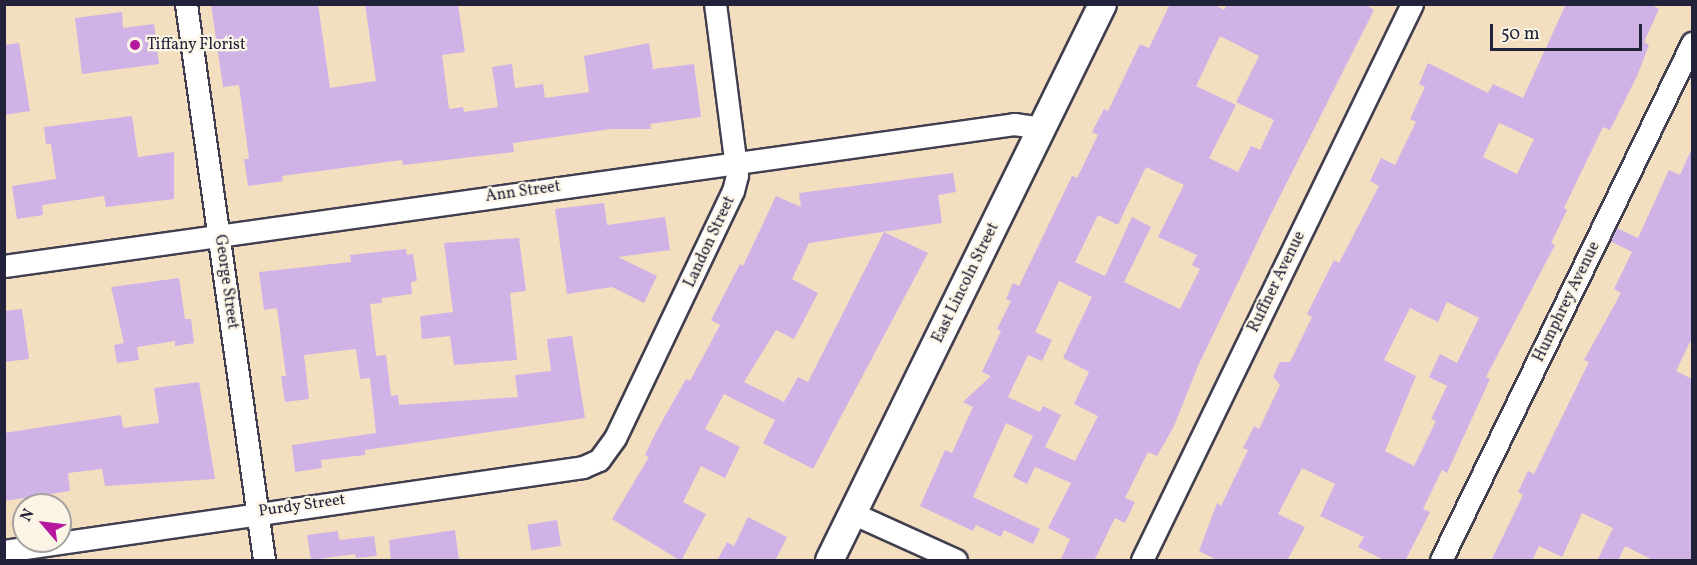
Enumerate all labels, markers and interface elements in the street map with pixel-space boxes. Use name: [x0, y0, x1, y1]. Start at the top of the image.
scale bar: [1493, 12, 1644, 50]
text: 50 m: [1501, 22, 1540, 47]
place label: Tiffany Florist: [147, 35, 246, 55]
marker: Tiffany Florist: [128, 38, 142, 52]
street label: Ann Street: [484, 177, 562, 207]
street label: Landon Street: [680, 193, 740, 291]
street label: East Lincoln Street: [929, 220, 1003, 346]
street label: Ruffner Avenue: [1244, 228, 1310, 336]
street label: George Street: [210, 233, 242, 331]
street label: Humphrey Avenue: [1529, 238, 1605, 366]
street label: Purdy Street: [257, 490, 347, 522]
north arrow: [12, 493, 72, 553]
text: N: [15, 505, 40, 526]

